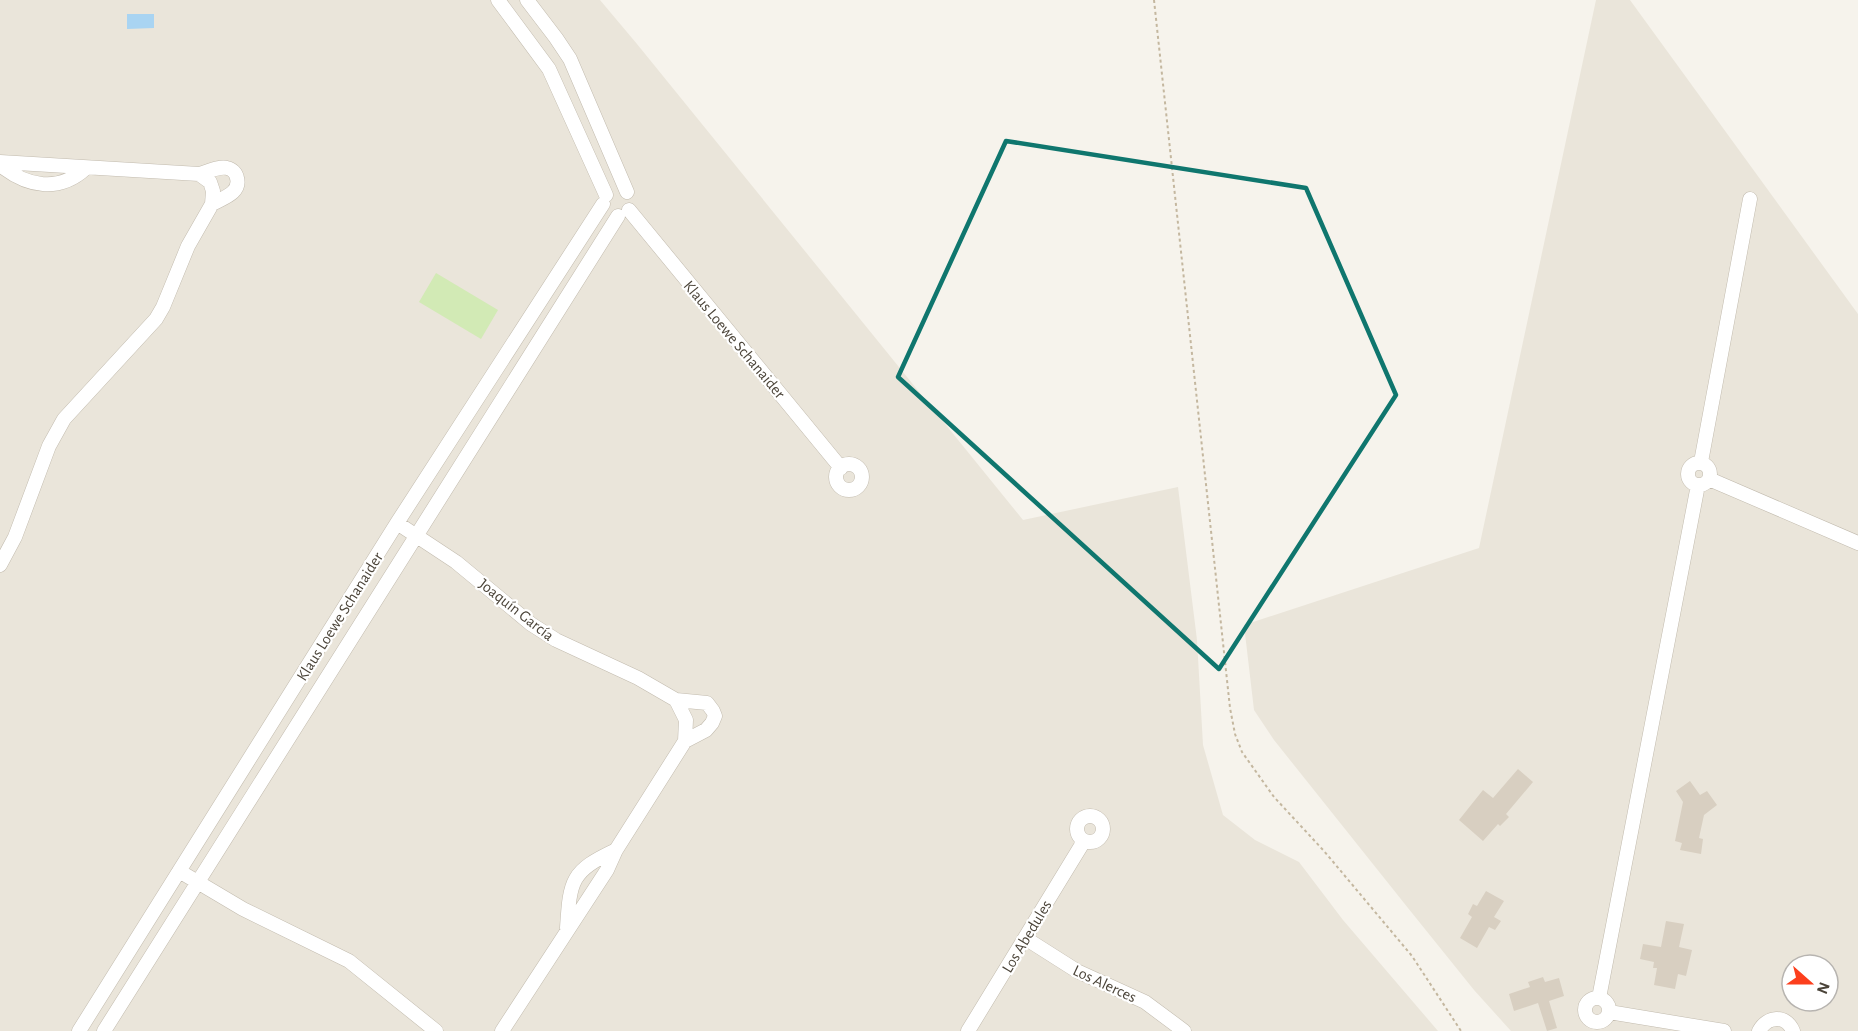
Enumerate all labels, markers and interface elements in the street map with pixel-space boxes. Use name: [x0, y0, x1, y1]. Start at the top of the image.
street label: Klaus Loewe Schanaider: [680, 278, 789, 402]
street label: Klaus Loewe Schanaider: [294, 549, 386, 684]
street label: Joaquín García: [476, 576, 557, 644]
street label: Los Abedules: [999, 897, 1055, 976]
north arrow: [1780, 953, 1840, 1013]
street label: Los Alerces: [1070, 962, 1139, 1006]
text: N: [1814, 980, 1833, 996]

